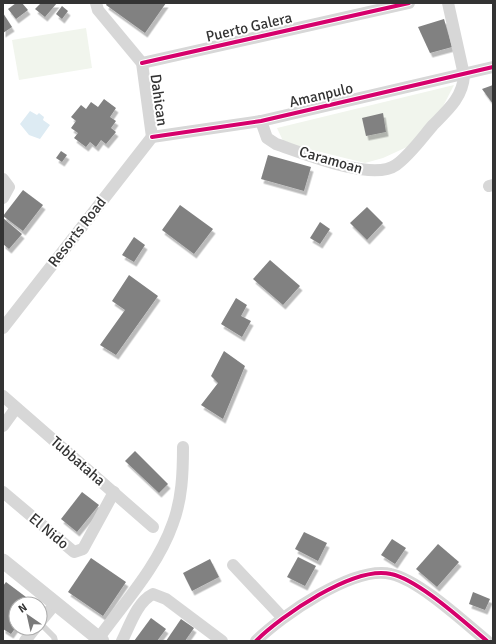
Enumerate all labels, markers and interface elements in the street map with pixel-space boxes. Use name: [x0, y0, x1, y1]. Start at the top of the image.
street label: Puerto Galera: [204, 8, 294, 46]
street label: Dahican: [146, 73, 172, 127]
street label: Amanpulo: [287, 79, 355, 111]
street label: Caramoan: [297, 142, 365, 178]
street label: Resorts Road: [44, 193, 110, 271]
street label: Tubbataha: [47, 432, 109, 490]
street label: El Nido: [26, 509, 73, 553]
north arrow: [8, 596, 48, 636]
text: N: [16, 601, 29, 616]

